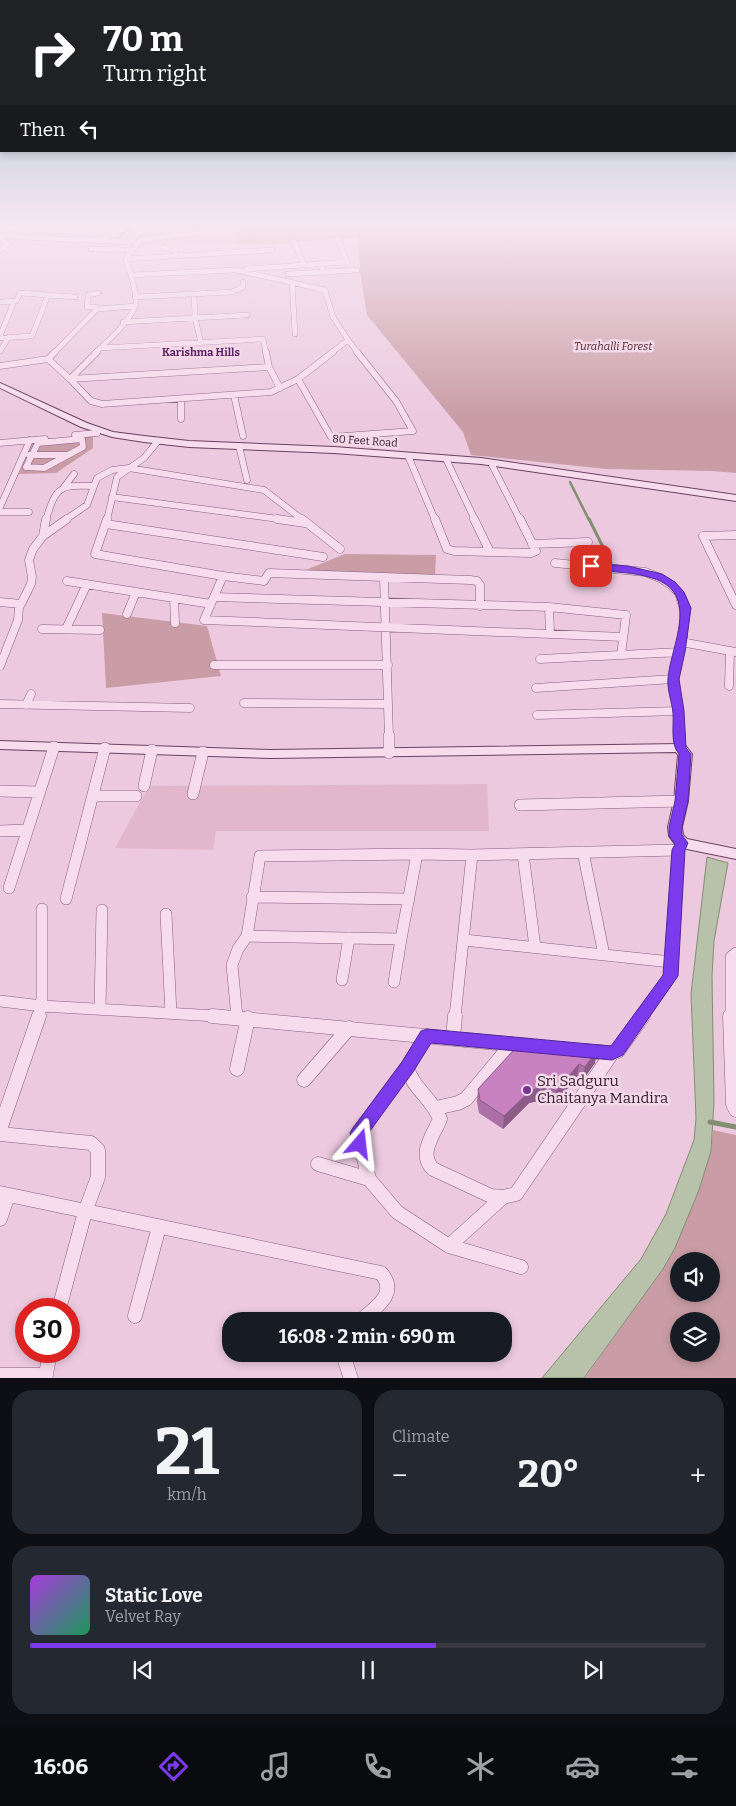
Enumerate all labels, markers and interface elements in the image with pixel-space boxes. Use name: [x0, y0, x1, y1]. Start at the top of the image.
text: 70 m: [103, 18, 183, 60]
icon: right: [20, 20, 85, 85]
text: Turn right: [103, 60, 206, 87]
icon: left: [75, 115, 103, 143]
text: Then: [20, 118, 65, 141]
park label: Turahalli Forest: [574, 340, 652, 353]
district label: Karishma Hills: [162, 346, 240, 359]
street label: 80 Feet Road: [332, 432, 399, 450]
pin: [570, 545, 612, 587]
icon: arrive: [577, 552, 605, 580]
place label: Sri Sadguru Chaitanya Mandira: [537, 1072, 668, 1107]
marker: Sri Sadguru Chaitanya Mandira: [521, 1084, 533, 1096]
position arrow: [333, 1117, 385, 1169]
map controls: [670, 1252, 720, 1362]
button: sound: [670, 1252, 720, 1302]
speed limit sign: 30: [15, 1298, 80, 1363]
button: layers: [670, 1312, 720, 1362]
text: 16:08 · 2 min · 690 m: [279, 1325, 455, 1348]
text: 21: [155, 1413, 219, 1491]
text: Climate: [392, 1427, 450, 1446]
text: 20°: [518, 1451, 580, 1497]
text: −: [392, 1459, 407, 1492]
text: +: [690, 1459, 706, 1492]
text: km/h: [167, 1485, 207, 1504]
text: Static Love: [105, 1584, 203, 1607]
text: Velvet Ray: [105, 1607, 181, 1626]
icon: previous: [129, 1656, 157, 1684]
icon: pause: [354, 1656, 382, 1684]
icon: next: [579, 1656, 607, 1684]
icon: directions: [156, 1749, 191, 1784]
icon: music: [258, 1749, 293, 1784]
icon: phone: [360, 1749, 395, 1784]
icon: climate: [463, 1749, 498, 1784]
icon: car: [565, 1749, 600, 1784]
icon: filters: [667, 1749, 702, 1784]
text: 16:06: [34, 1753, 88, 1780]

